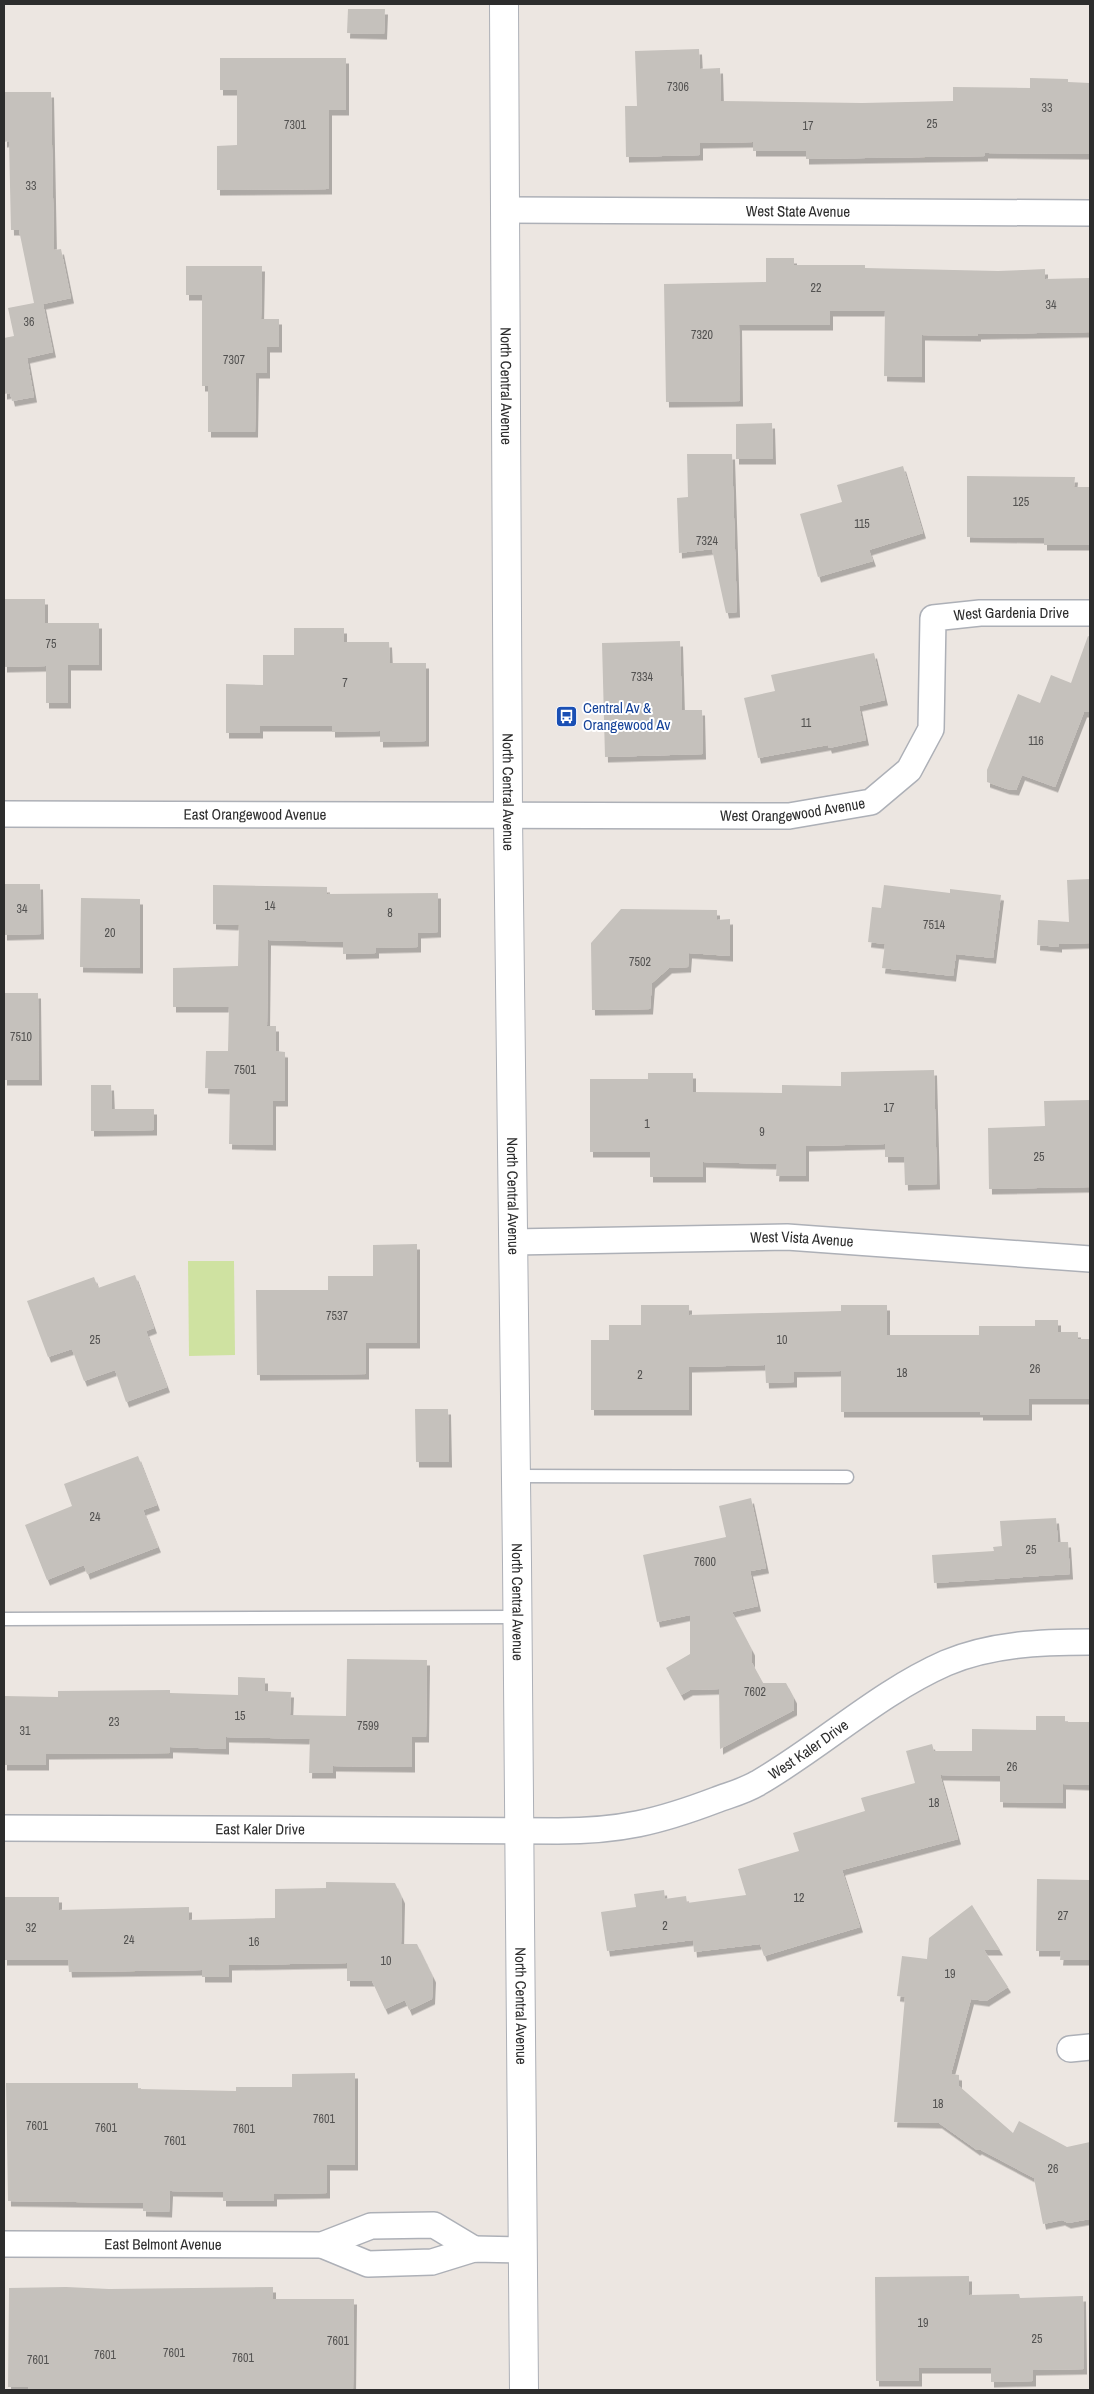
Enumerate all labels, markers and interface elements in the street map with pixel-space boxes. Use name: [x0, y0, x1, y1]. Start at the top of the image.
house number: 7306: [667, 79, 689, 95]
house number: 33: [1042, 100, 1052, 116]
house number: 25: [927, 116, 938, 132]
house number: 7301: [284, 117, 306, 133]
house number: 17: [803, 118, 814, 134]
house number: 33: [26, 178, 36, 194]
street label: West State Avenue: [746, 200, 850, 222]
house number: 22: [811, 280, 821, 296]
house number: 34: [1046, 297, 1057, 313]
house number: 36: [24, 314, 34, 330]
street label: North Central Avenue: [496, 327, 517, 445]
house number: 7320: [691, 327, 713, 343]
house number: 7307: [223, 352, 245, 368]
house number: 125: [1013, 494, 1030, 510]
house number: 115: [854, 516, 870, 532]
house number: 7324: [696, 533, 718, 549]
street label: West Gardenia Drive: [953, 602, 1069, 626]
house number: 75: [46, 636, 57, 652]
house number: 7334: [631, 669, 653, 685]
house number: 7: [342, 675, 348, 691]
place label: Central Av & Orangewood Av: [583, 697, 671, 735]
bus stop icon: Central Av & Orangewood Av: [555, 705, 579, 729]
house number: 11: [801, 715, 812, 731]
street label: North Central Avenue: [498, 733, 519, 851]
house number: 116: [1028, 733, 1044, 749]
street label: West Orangewood Avenue: [720, 792, 867, 826]
street label: East Orangewood Avenue: [184, 803, 327, 825]
house number: 14: [265, 898, 276, 914]
house number: 34: [17, 901, 28, 917]
house number: 8: [387, 905, 393, 921]
house number: 7514: [923, 917, 945, 933]
house number: 20: [105, 925, 115, 941]
house number: 7502: [629, 954, 651, 970]
house number: 7510: [10, 1029, 32, 1045]
house number: 7501: [234, 1062, 256, 1078]
house number: 17: [884, 1100, 895, 1116]
house number: 1: [644, 1116, 650, 1132]
house number: 9: [759, 1124, 765, 1140]
street label: North Central Avenue: [502, 1137, 524, 1255]
house number: 25: [1034, 1149, 1045, 1165]
street label: West Vista Avenue: [750, 1226, 854, 1252]
house number: 7537: [326, 1308, 348, 1324]
house number: 25: [90, 1332, 101, 1348]
house number: 10: [777, 1332, 787, 1348]
house number: 26: [1030, 1361, 1040, 1377]
house number: 18: [897, 1365, 907, 1381]
house number: 2: [637, 1367, 643, 1383]
house number: 24: [90, 1509, 101, 1525]
house number: 25: [1026, 1542, 1037, 1558]
street label: North Central Avenue: [507, 1543, 529, 1661]
house number: 7600: [694, 1554, 716, 1570]
house number: 7602: [744, 1684, 766, 1700]
house number: 15: [235, 1708, 246, 1724]
house number: 23: [109, 1714, 119, 1730]
street label: West Kaler Drive: [764, 1714, 853, 1784]
house number: 7599: [357, 1718, 379, 1734]
house number: 31: [20, 1723, 31, 1739]
house number: 26: [1007, 1759, 1017, 1775]
house number: 18: [929, 1795, 939, 1811]
street label: East Kaler Drive: [215, 1818, 305, 1840]
house number: 12: [794, 1890, 804, 1906]
house number: 27: [1058, 1908, 1069, 1924]
house number: 2: [662, 1918, 668, 1934]
house number: 32: [26, 1920, 36, 1936]
house number: 24: [124, 1932, 135, 1948]
house number: 16: [249, 1934, 259, 1950]
street label: North Central Avenue: [510, 1947, 532, 2065]
house number: 10: [381, 1953, 391, 1969]
house number: 19: [945, 1966, 955, 1982]
house number: 18: [933, 2096, 943, 2112]
house number: 7601: [313, 2111, 335, 2127]
house number: 7601: [26, 2118, 48, 2134]
house number: 7601: [95, 2120, 117, 2136]
house number: 7601: [233, 2121, 255, 2137]
house number: 7601: [164, 2133, 186, 2149]
house number: 26: [1048, 2161, 1058, 2177]
street label: East Belmont Avenue: [104, 2233, 222, 2255]
house number: 19: [918, 2315, 928, 2331]
house number: 25: [1032, 2331, 1043, 2347]
house number: 7601: [327, 2333, 349, 2349]
house number: 7601: [163, 2345, 185, 2361]
house number: 7601: [94, 2347, 116, 2363]
house number: 7601: [232, 2350, 254, 2366]
house number: 7601: [27, 2352, 49, 2368]

